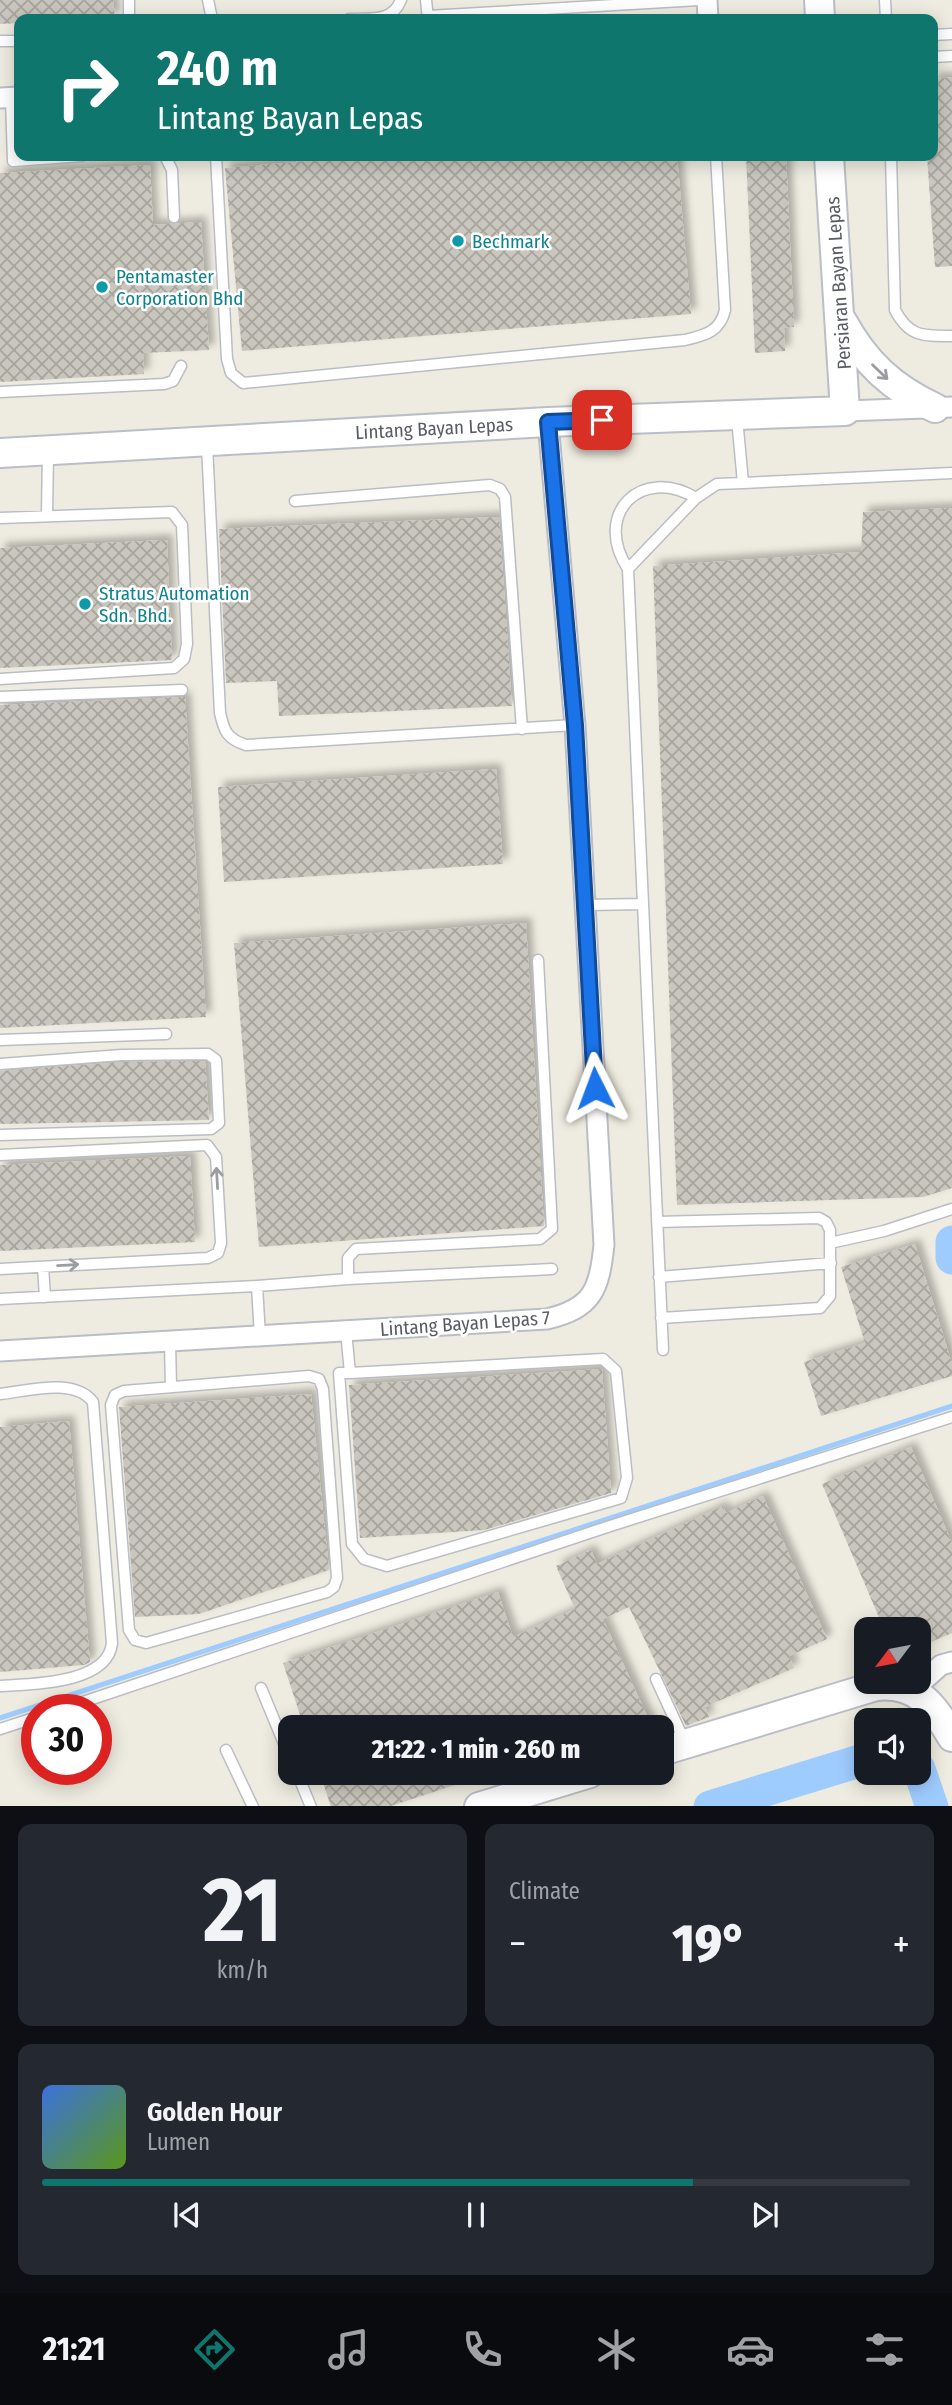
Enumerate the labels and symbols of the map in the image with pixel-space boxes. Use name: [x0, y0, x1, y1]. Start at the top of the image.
street label: Persiaran Bayan Lepas: [821, 196, 856, 370]
place label: Bechmark: [472, 230, 549, 253]
marker: Bechmark: [450, 233, 466, 249]
place label: Pentamaster Corporation Bhd: [116, 265, 243, 310]
marker: Pentamaster Corporation Bhd: [94, 279, 110, 295]
one-way arrow: [871, 364, 888, 381]
pin: [572, 390, 632, 450]
street label: Lintang Bayan Lepas: [355, 413, 514, 444]
place label: Stratus Automation Sdn. Bhd.: [99, 582, 250, 627]
marker: Stratus Automation Sdn. Bhd.: [77, 596, 93, 612]
position arrow: [558, 1051, 632, 1125]
one-way arrow: [211, 1166, 224, 1189]
one-way arrow: [56, 1259, 79, 1272]
street label: Lintang Bayan Lepas 7: [379, 1306, 551, 1341]
north arrow: [854, 1617, 931, 1694]
speed limit sign: 30: [21, 1694, 112, 1785]

